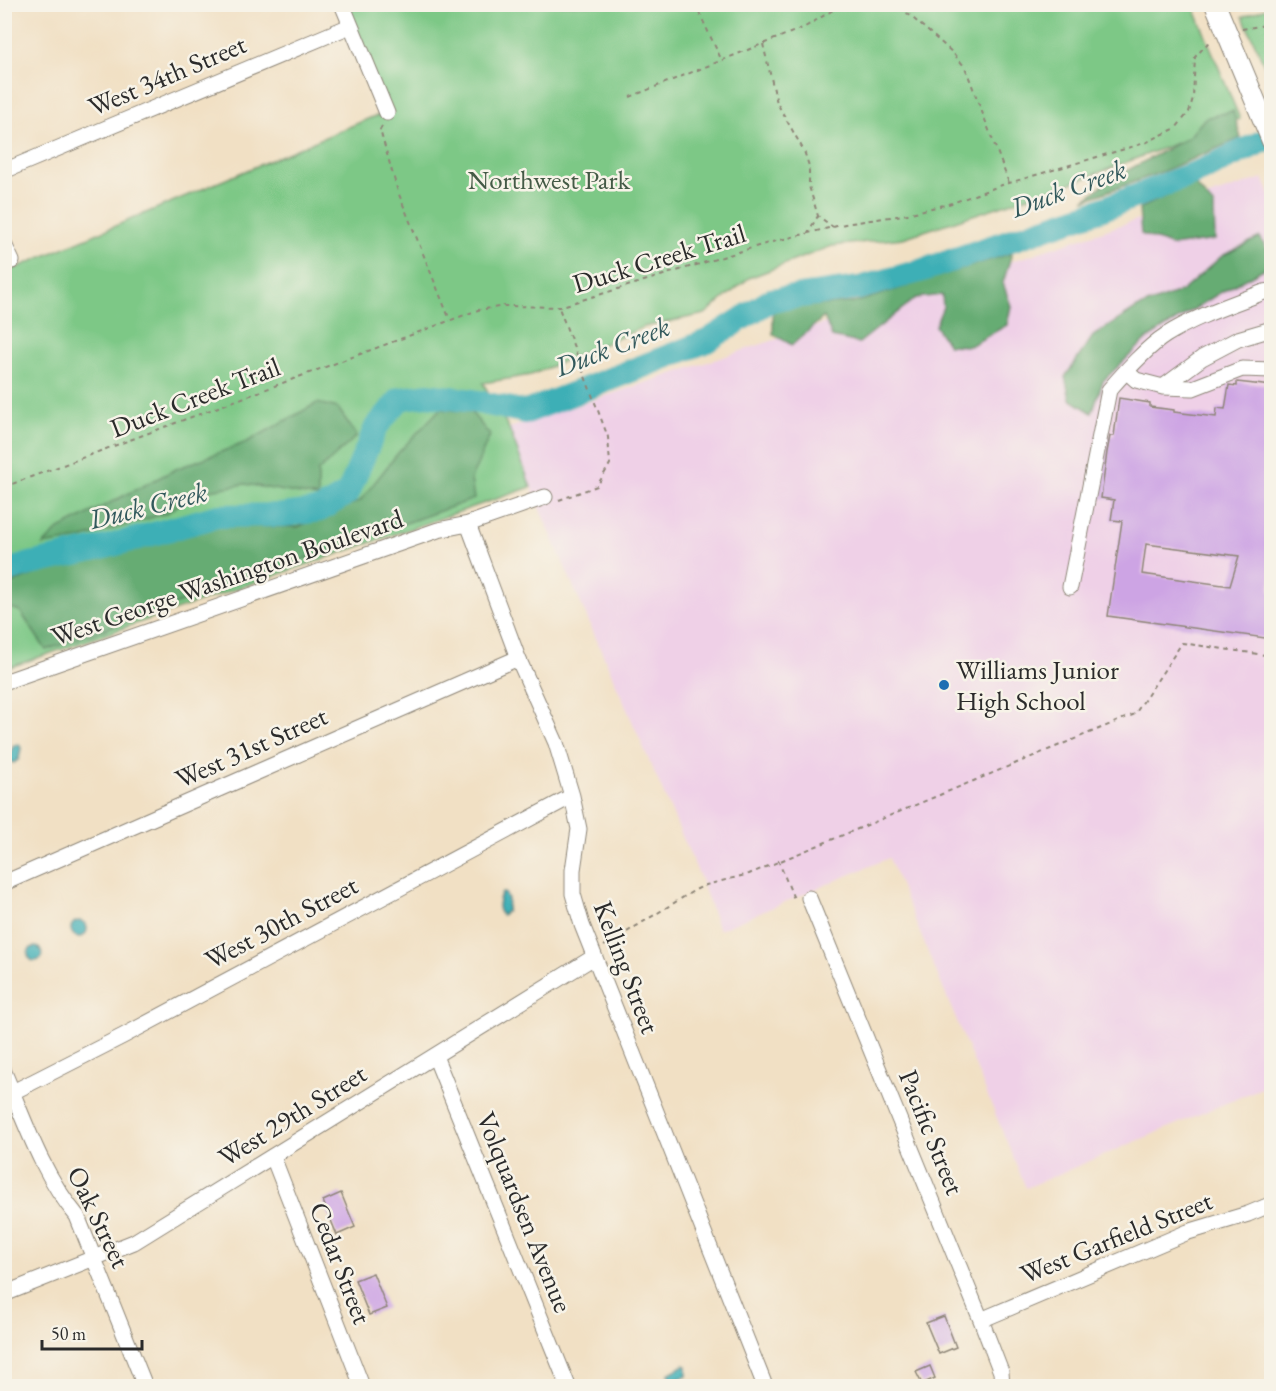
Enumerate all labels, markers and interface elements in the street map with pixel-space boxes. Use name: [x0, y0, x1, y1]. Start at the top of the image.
street label: West 34th Street: [83, 26, 252, 124]
water label: Duck Creek: [1004, 150, 1131, 226]
park label: Northwest Park: [468, 162, 631, 197]
street label: Duck Creek Trail: [568, 215, 750, 301]
water label: Duck Creek: [548, 307, 675, 385]
street label: Duck Creek Trail: [105, 349, 285, 445]
water label: Duck Creek: [84, 473, 211, 537]
street label: West George Washington Boulevard: [46, 500, 408, 654]
place label: Williams Junior High School: [956, 652, 1119, 718]
marker: Williams Junior High School: [937, 678, 951, 692]
street label: West 31st Street: [169, 698, 333, 796]
street label: West 30th Street: [199, 867, 364, 977]
street label: Kelling Street: [586, 896, 668, 1039]
street label: West 29th Street: [211, 1055, 373, 1174]
street label: Pacific Street: [891, 1064, 973, 1200]
street label: Volquardsen Avenue: [469, 1107, 581, 1317]
street label: Oak Street: [59, 1160, 139, 1274]
street label: West Garfield Street: [1015, 1182, 1218, 1291]
street label: Cedar Street: [302, 1197, 380, 1329]
scale bar: [42, 1313, 142, 1351]
text: 50 m: [51, 1322, 86, 1345]

